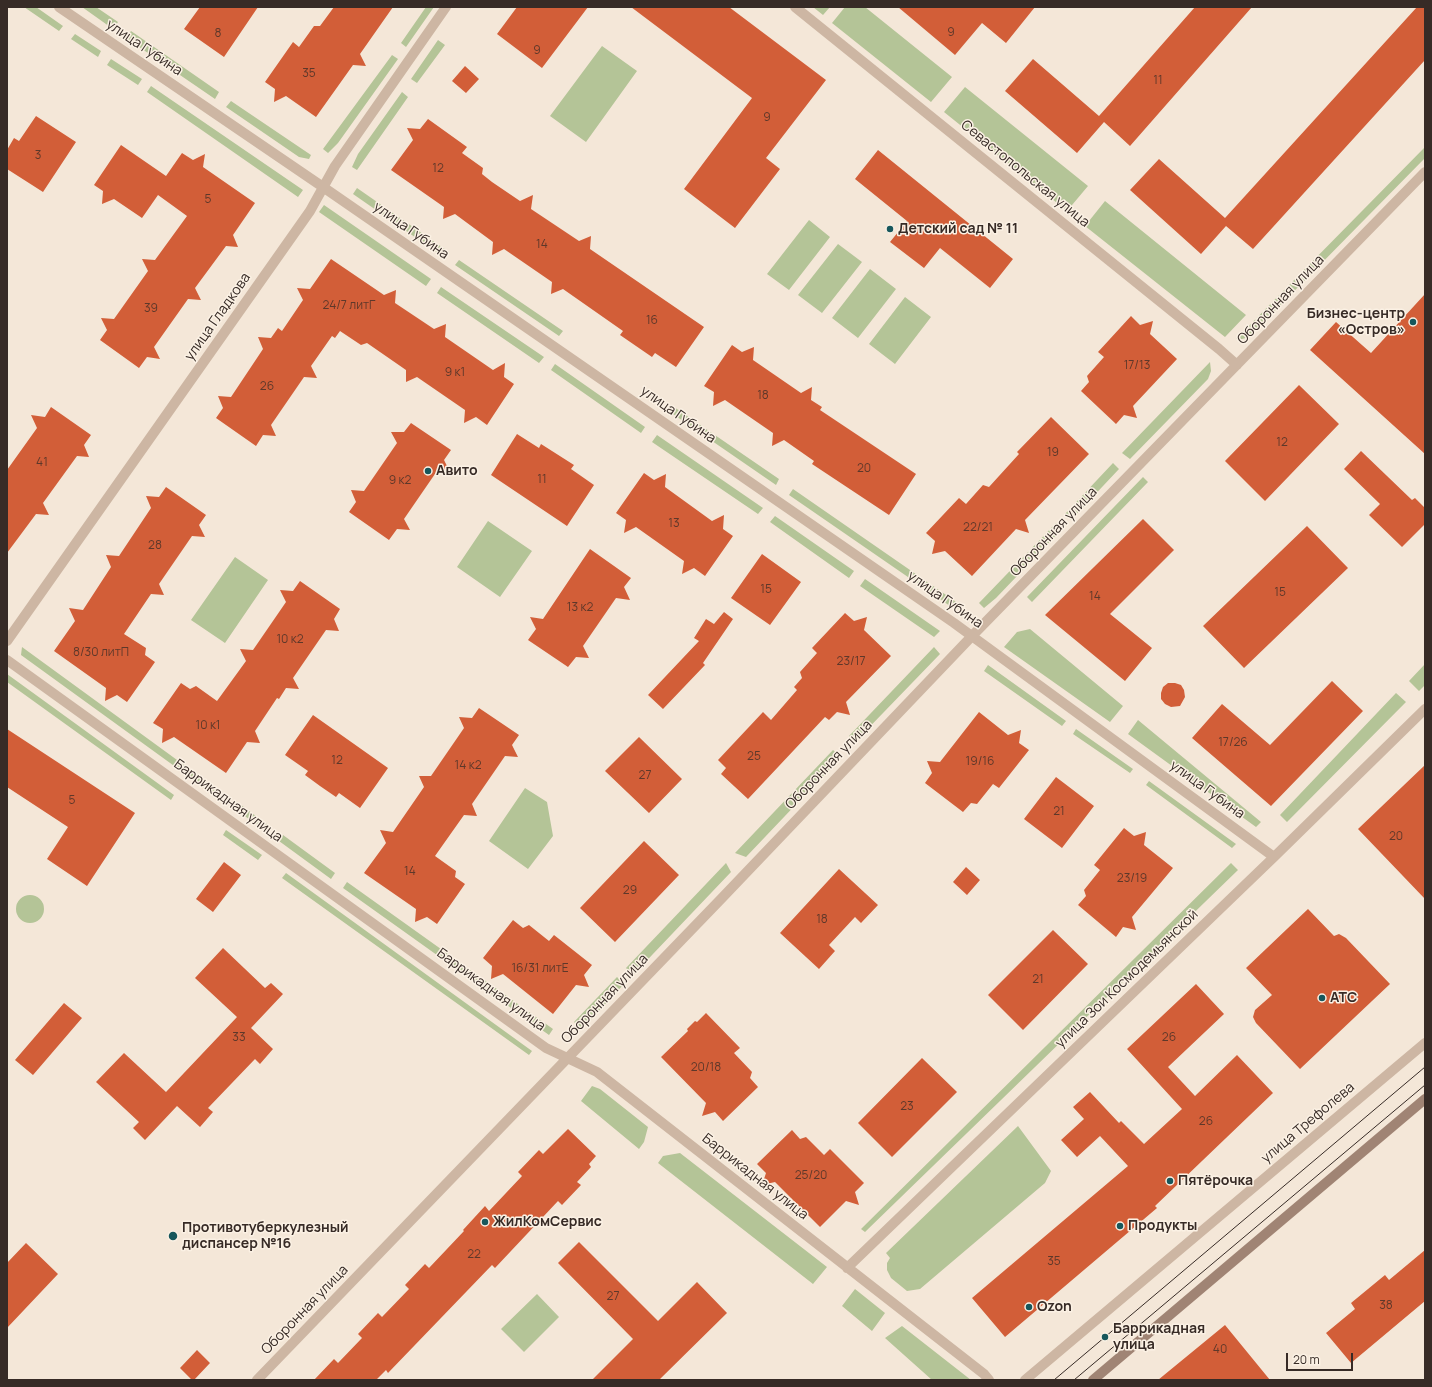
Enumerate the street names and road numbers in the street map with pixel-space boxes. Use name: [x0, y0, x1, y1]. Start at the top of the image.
street label: улица Губина: [103, 16, 185, 80]
street label: Севастопольская улица: [957, 117, 1093, 231]
street label: улица Губина: [370, 199, 452, 263]
street label: Оборонная улица: [1234, 252, 1328, 348]
street label: улица Гладкова: [182, 270, 254, 364]
street label: улица Губина: [637, 383, 719, 447]
street label: Оборонная улица: [1007, 484, 1101, 580]
street label: улица Губина: [904, 568, 986, 632]
street label: Оборонная улица: [782, 717, 876, 813]
street label: Баррикадная улица: [170, 756, 286, 846]
street label: улица Губина: [1166, 757, 1248, 823]
street label: улица Зои Космодемьянской: [1052, 906, 1202, 1052]
street label: Баррикадная улица: [433, 945, 549, 1035]
street label: Оборонная улица: [558, 951, 652, 1047]
street label: улица Трефолева: [1258, 1079, 1358, 1167]
street label: Баррикадная улица: [699, 1130, 811, 1224]
street label: Оборонная улица: [258, 1262, 352, 1358]

